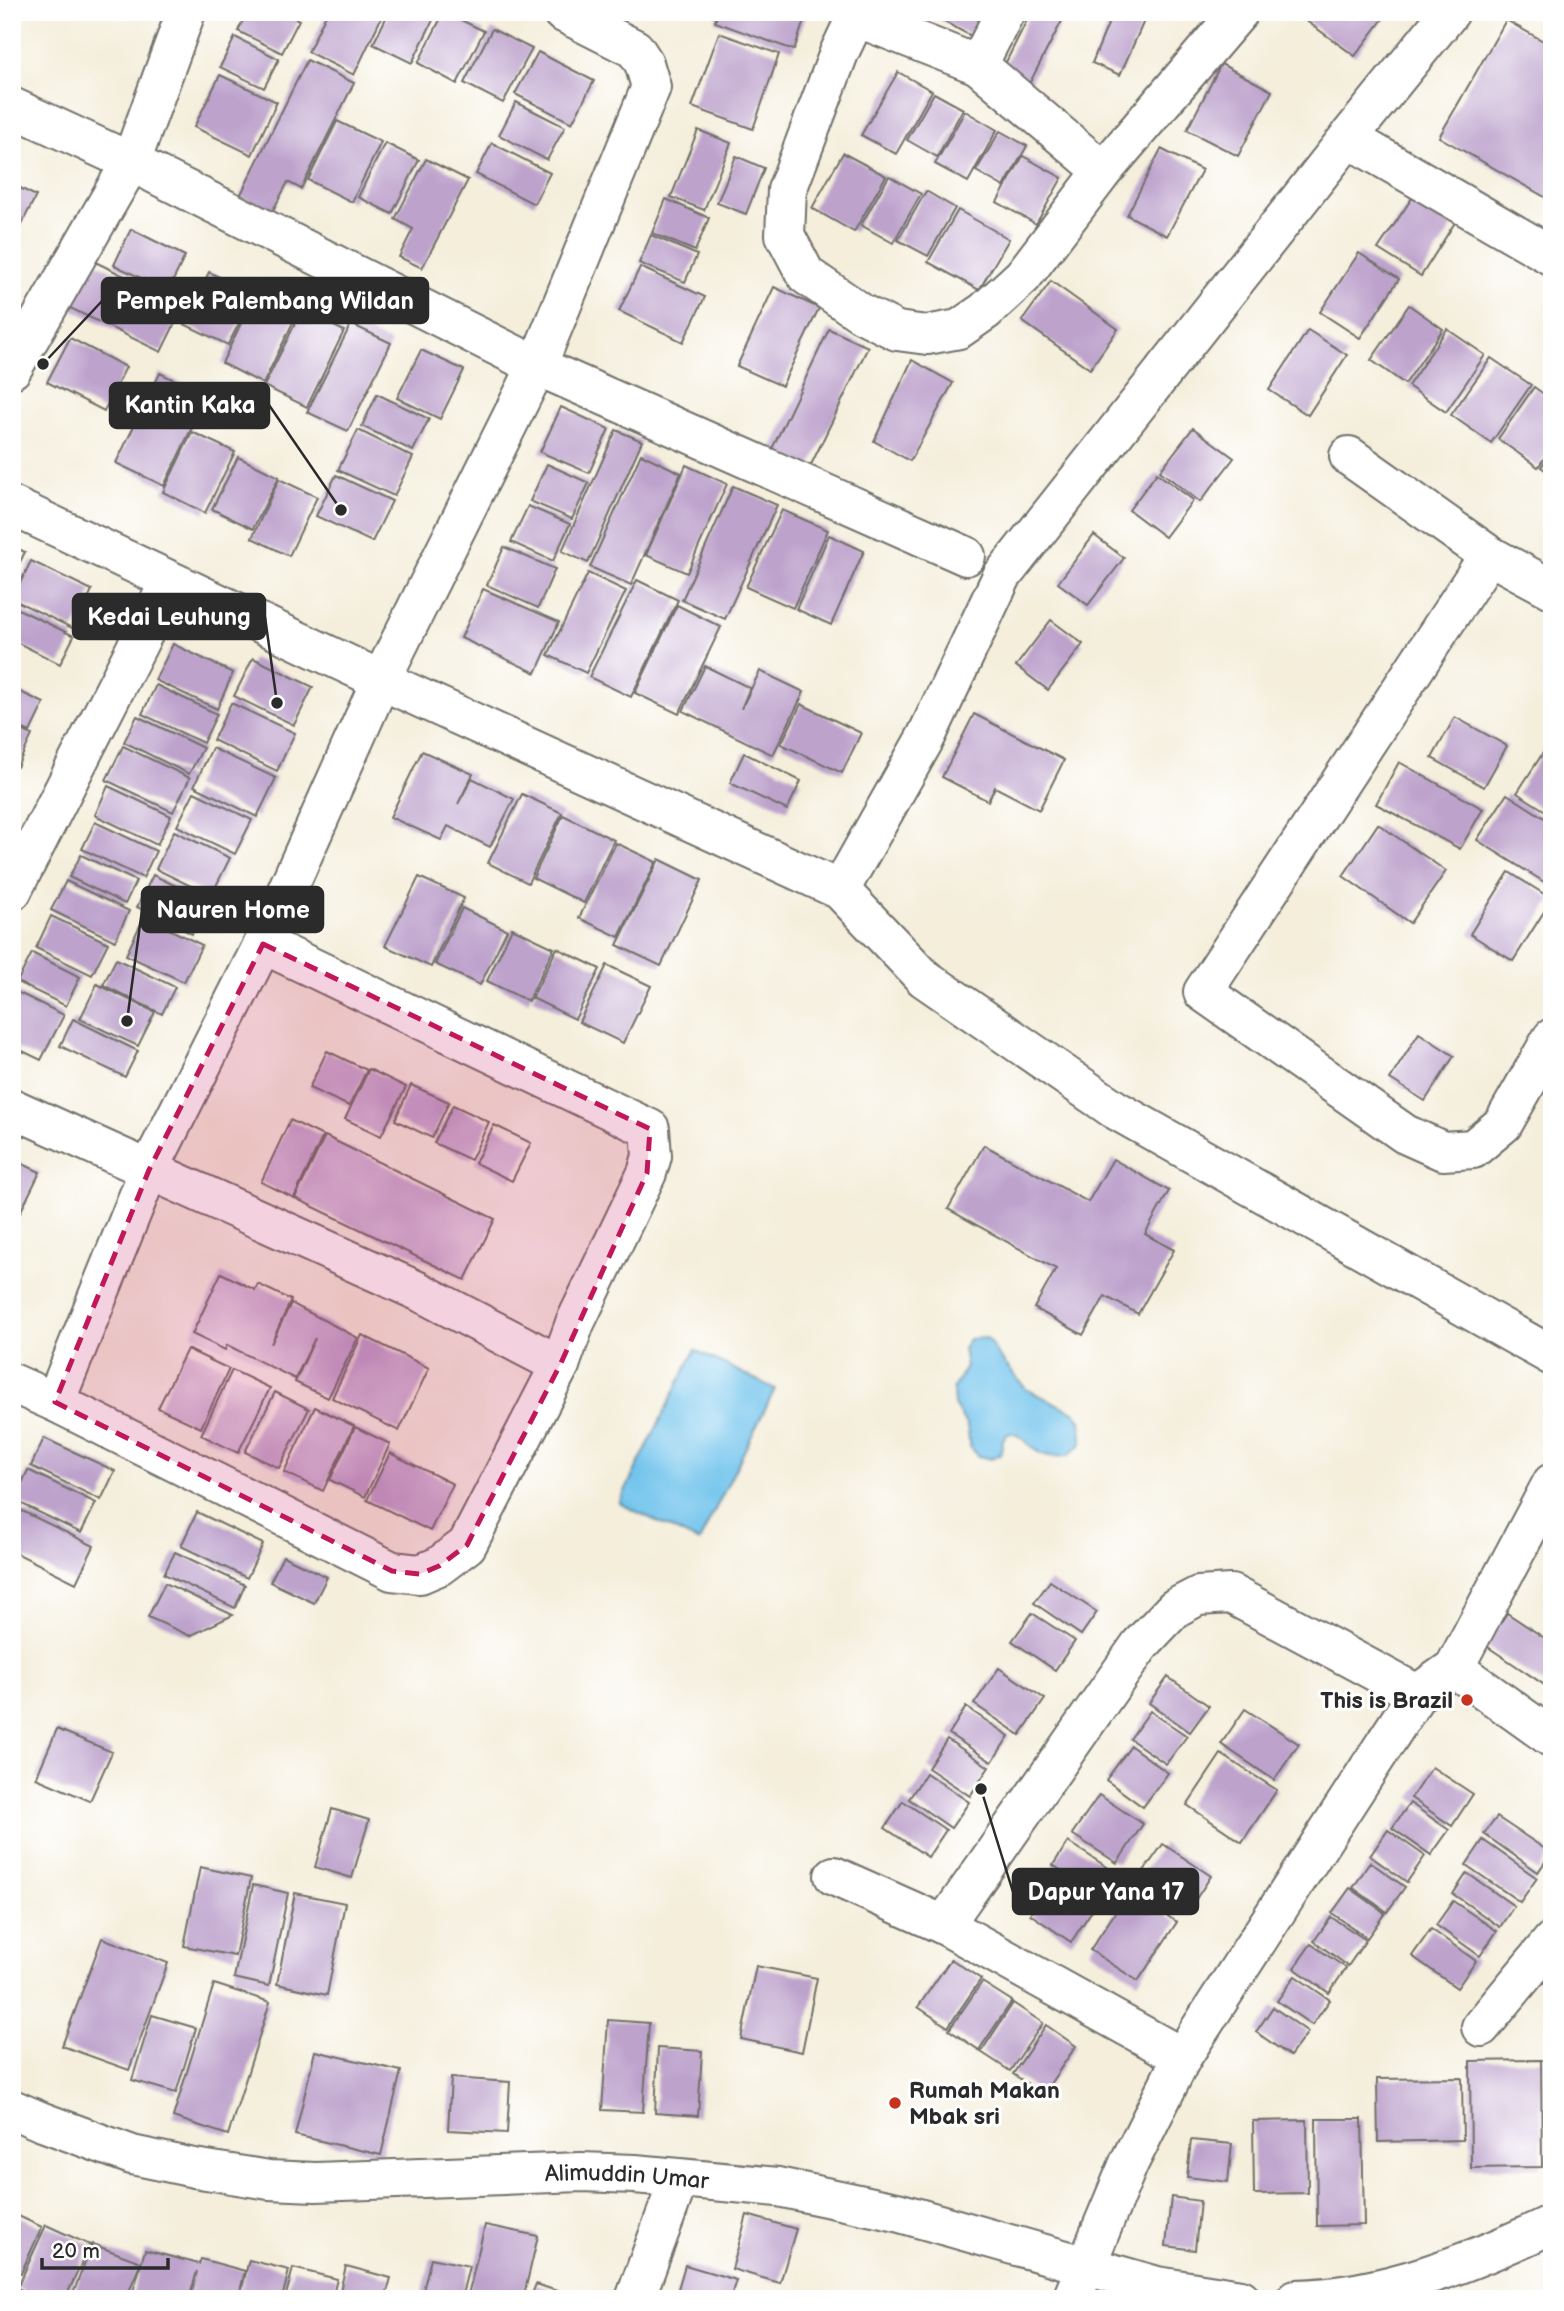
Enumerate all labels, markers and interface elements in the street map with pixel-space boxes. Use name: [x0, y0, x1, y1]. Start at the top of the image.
callout: Pempek Palembang Wildan: [102, 278, 428, 323]
text: Pempek Palembang Wildan: [116, 287, 414, 316]
callout: Kantin Kaka: [110, 383, 269, 428]
text: Kantin Kaka: [124, 391, 256, 420]
callout: Kedai Leuhung: [73, 594, 265, 639]
text: Kedai Leuhung: [87, 603, 251, 632]
callout: Nauren Home: [142, 887, 323, 932]
text: Nauren Home: [156, 896, 310, 925]
place label: This is Brazil: [1320, 1687, 1453, 1715]
marker: This is Brazil: [1459, 1692, 1475, 1708]
callout: Dapur Yana 17: [1013, 1869, 1198, 1914]
text: Dapur Yana 17: [1028, 1878, 1184, 1907]
place label: Rumah Makan Mbak sri: [909, 2077, 1060, 2131]
marker: Rumah Makan Mbak sri: [887, 2095, 903, 2111]
street label: Alimuddin Umar: [544, 2159, 711, 2196]
scale bar: [42, 2227, 168, 2271]
text: 20 m: [52, 2239, 100, 2264]

